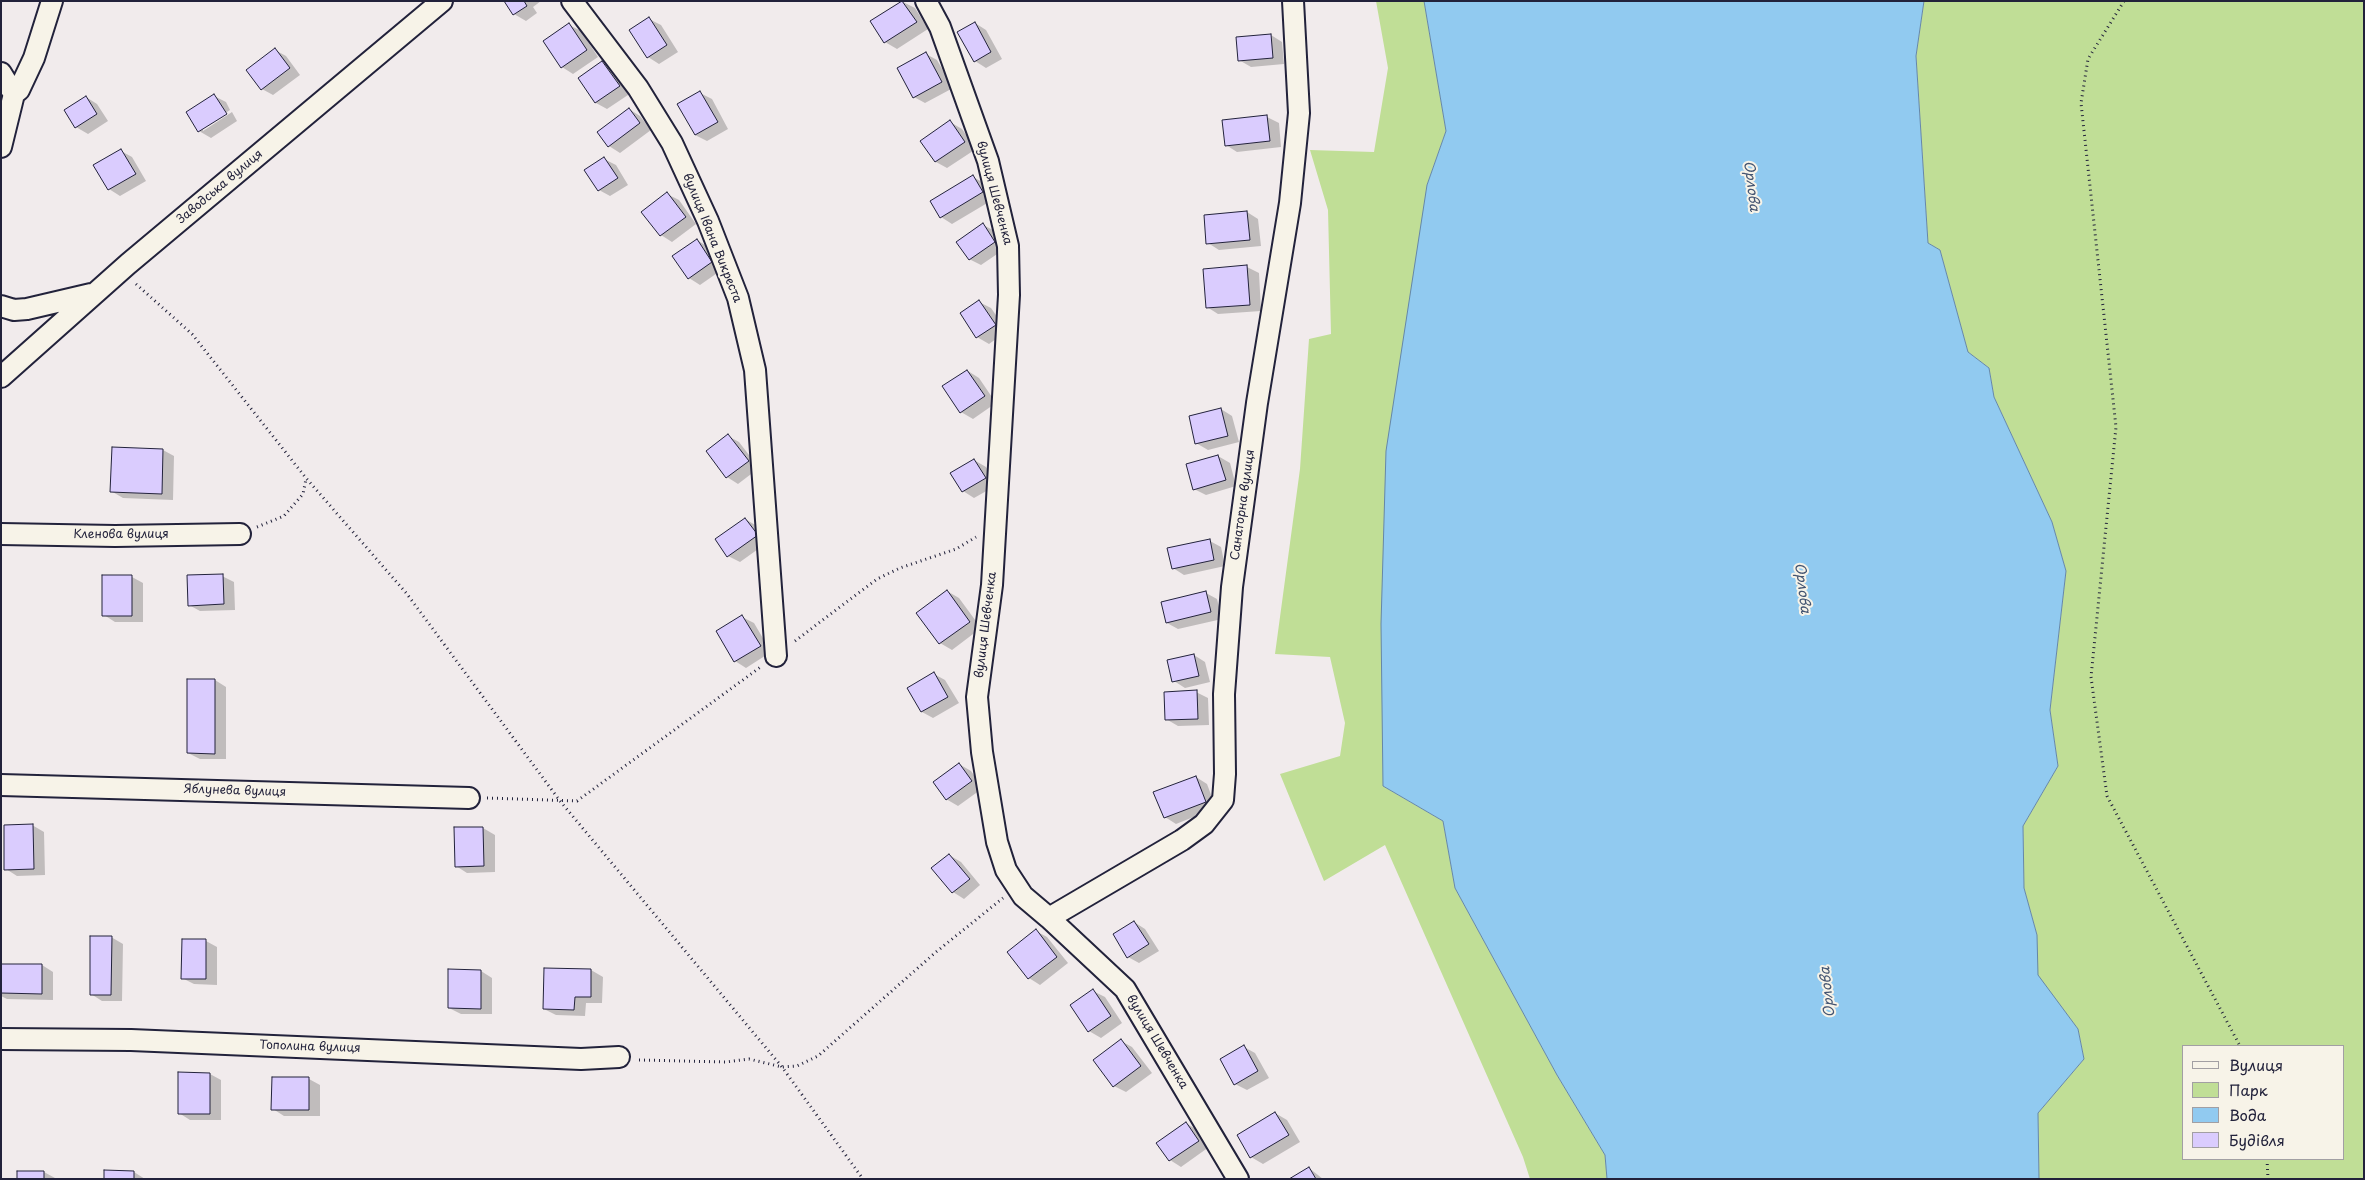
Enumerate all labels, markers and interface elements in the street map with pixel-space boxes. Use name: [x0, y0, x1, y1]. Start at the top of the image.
street label: вулиця Шевченка: [973, 139, 1015, 247]
street label: Заводська вулиця: [174, 147, 266, 227]
water label: Орлова: [1740, 160, 1762, 212]
street label: вулиця Івана Викреста: [679, 171, 745, 305]
street label: Санаторна вулиця: [1228, 449, 1258, 561]
street label: Кленова вулиця: [73, 528, 169, 542]
water label: Орлова: [1791, 562, 1813, 614]
street label: вулиця Шевченка: [972, 571, 1000, 679]
street label: Яблунева вулиця: [184, 782, 286, 800]
water label: Орлова: [1817, 966, 1839, 1018]
street label: вулиця Шевченка: [1123, 992, 1191, 1092]
street label: Тополина вулиця: [259, 1038, 361, 1056]
legend: [2182, 1045, 2345, 1160]
text: Вулиця: [2229, 1053, 2283, 1076]
text: Парк: [2229, 1078, 2268, 1101]
text: Вода: [2229, 1103, 2266, 1126]
text: Будівля: [2229, 1128, 2285, 1151]

